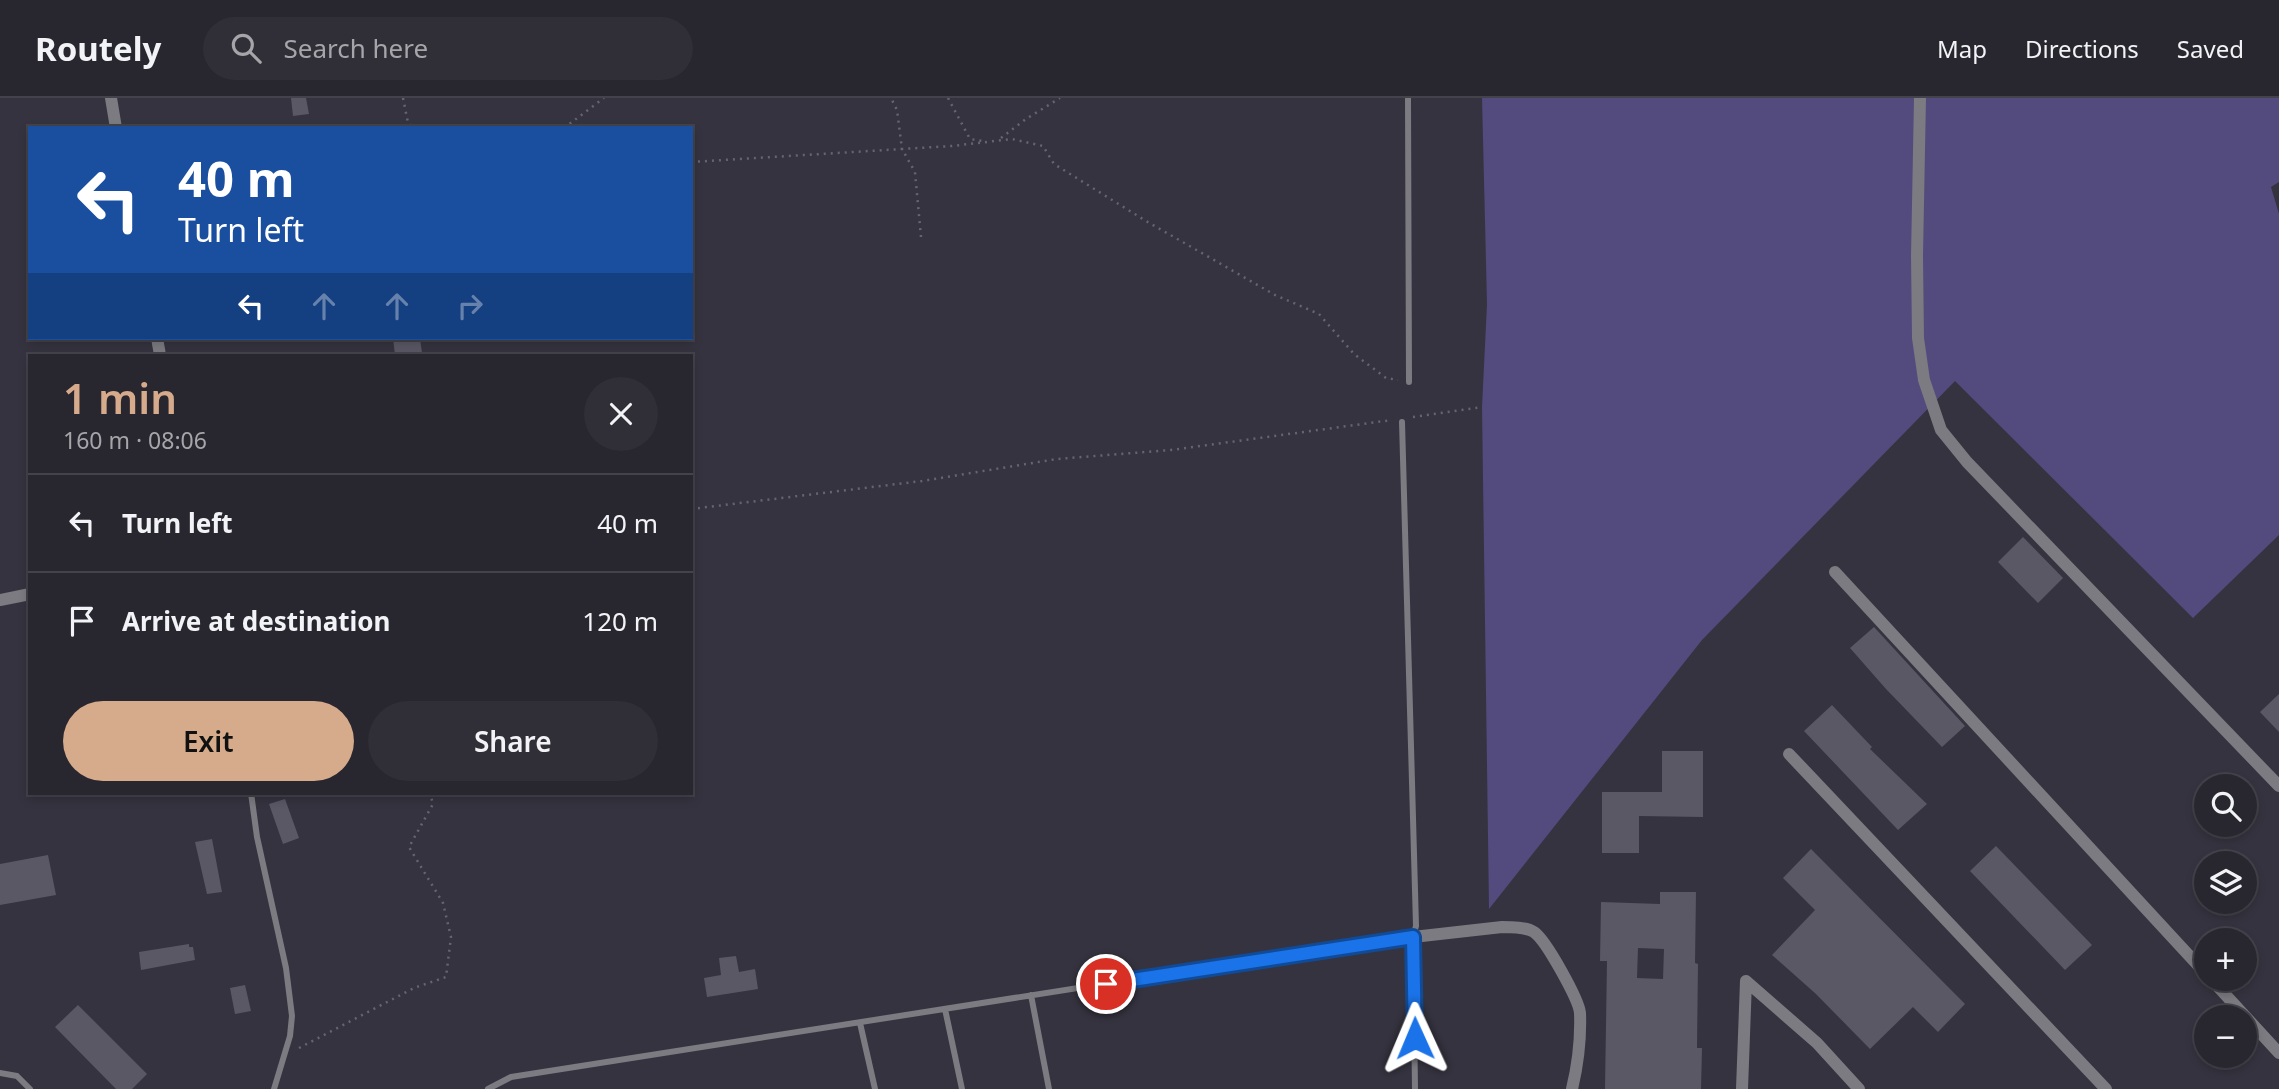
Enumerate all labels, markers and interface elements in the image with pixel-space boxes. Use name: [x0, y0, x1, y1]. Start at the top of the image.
search box: [203, 17, 693, 80]
text: Routely: [35, 26, 161, 71]
icon: search: [227, 29, 265, 67]
text: Search here: [283, 30, 428, 66]
text: Map: [1937, 32, 1987, 65]
text: Directions: [2025, 32, 2139, 65]
text: Saved: [2177, 32, 2244, 65]
text: 40 m: [178, 145, 295, 211]
icon: left: [63, 154, 154, 245]
text: Turn left: [178, 208, 304, 251]
icon: left: [232, 287, 270, 325]
icon: ahead: [305, 287, 343, 325]
icon: ahead: [378, 287, 416, 325]
icon: right: [451, 287, 489, 325]
text: 1 min: [63, 369, 177, 426]
button: close: [584, 377, 658, 451]
text: 160 m · 08:06: [63, 424, 207, 456]
icon: left: [63, 504, 101, 542]
text: Turn left: [122, 505, 233, 541]
text: 40 m: [597, 505, 658, 541]
icon: arrive: [63, 602, 101, 640]
text: Arrive at destination: [122, 603, 391, 639]
text: 120 m: [582, 603, 658, 639]
button: Exit: [63, 701, 354, 781]
button: Share: [368, 701, 658, 781]
map controls: [2194, 774, 2257, 1068]
button: search: [2194, 774, 2257, 837]
button: layers: [2194, 851, 2257, 914]
button: +: [2194, 928, 2257, 991]
pin: [1076, 954, 1136, 1014]
icon: arrive: [1087, 965, 1125, 1003]
position arrow: [1378, 1001, 1452, 1075]
button: −: [2194, 1005, 2257, 1068]

